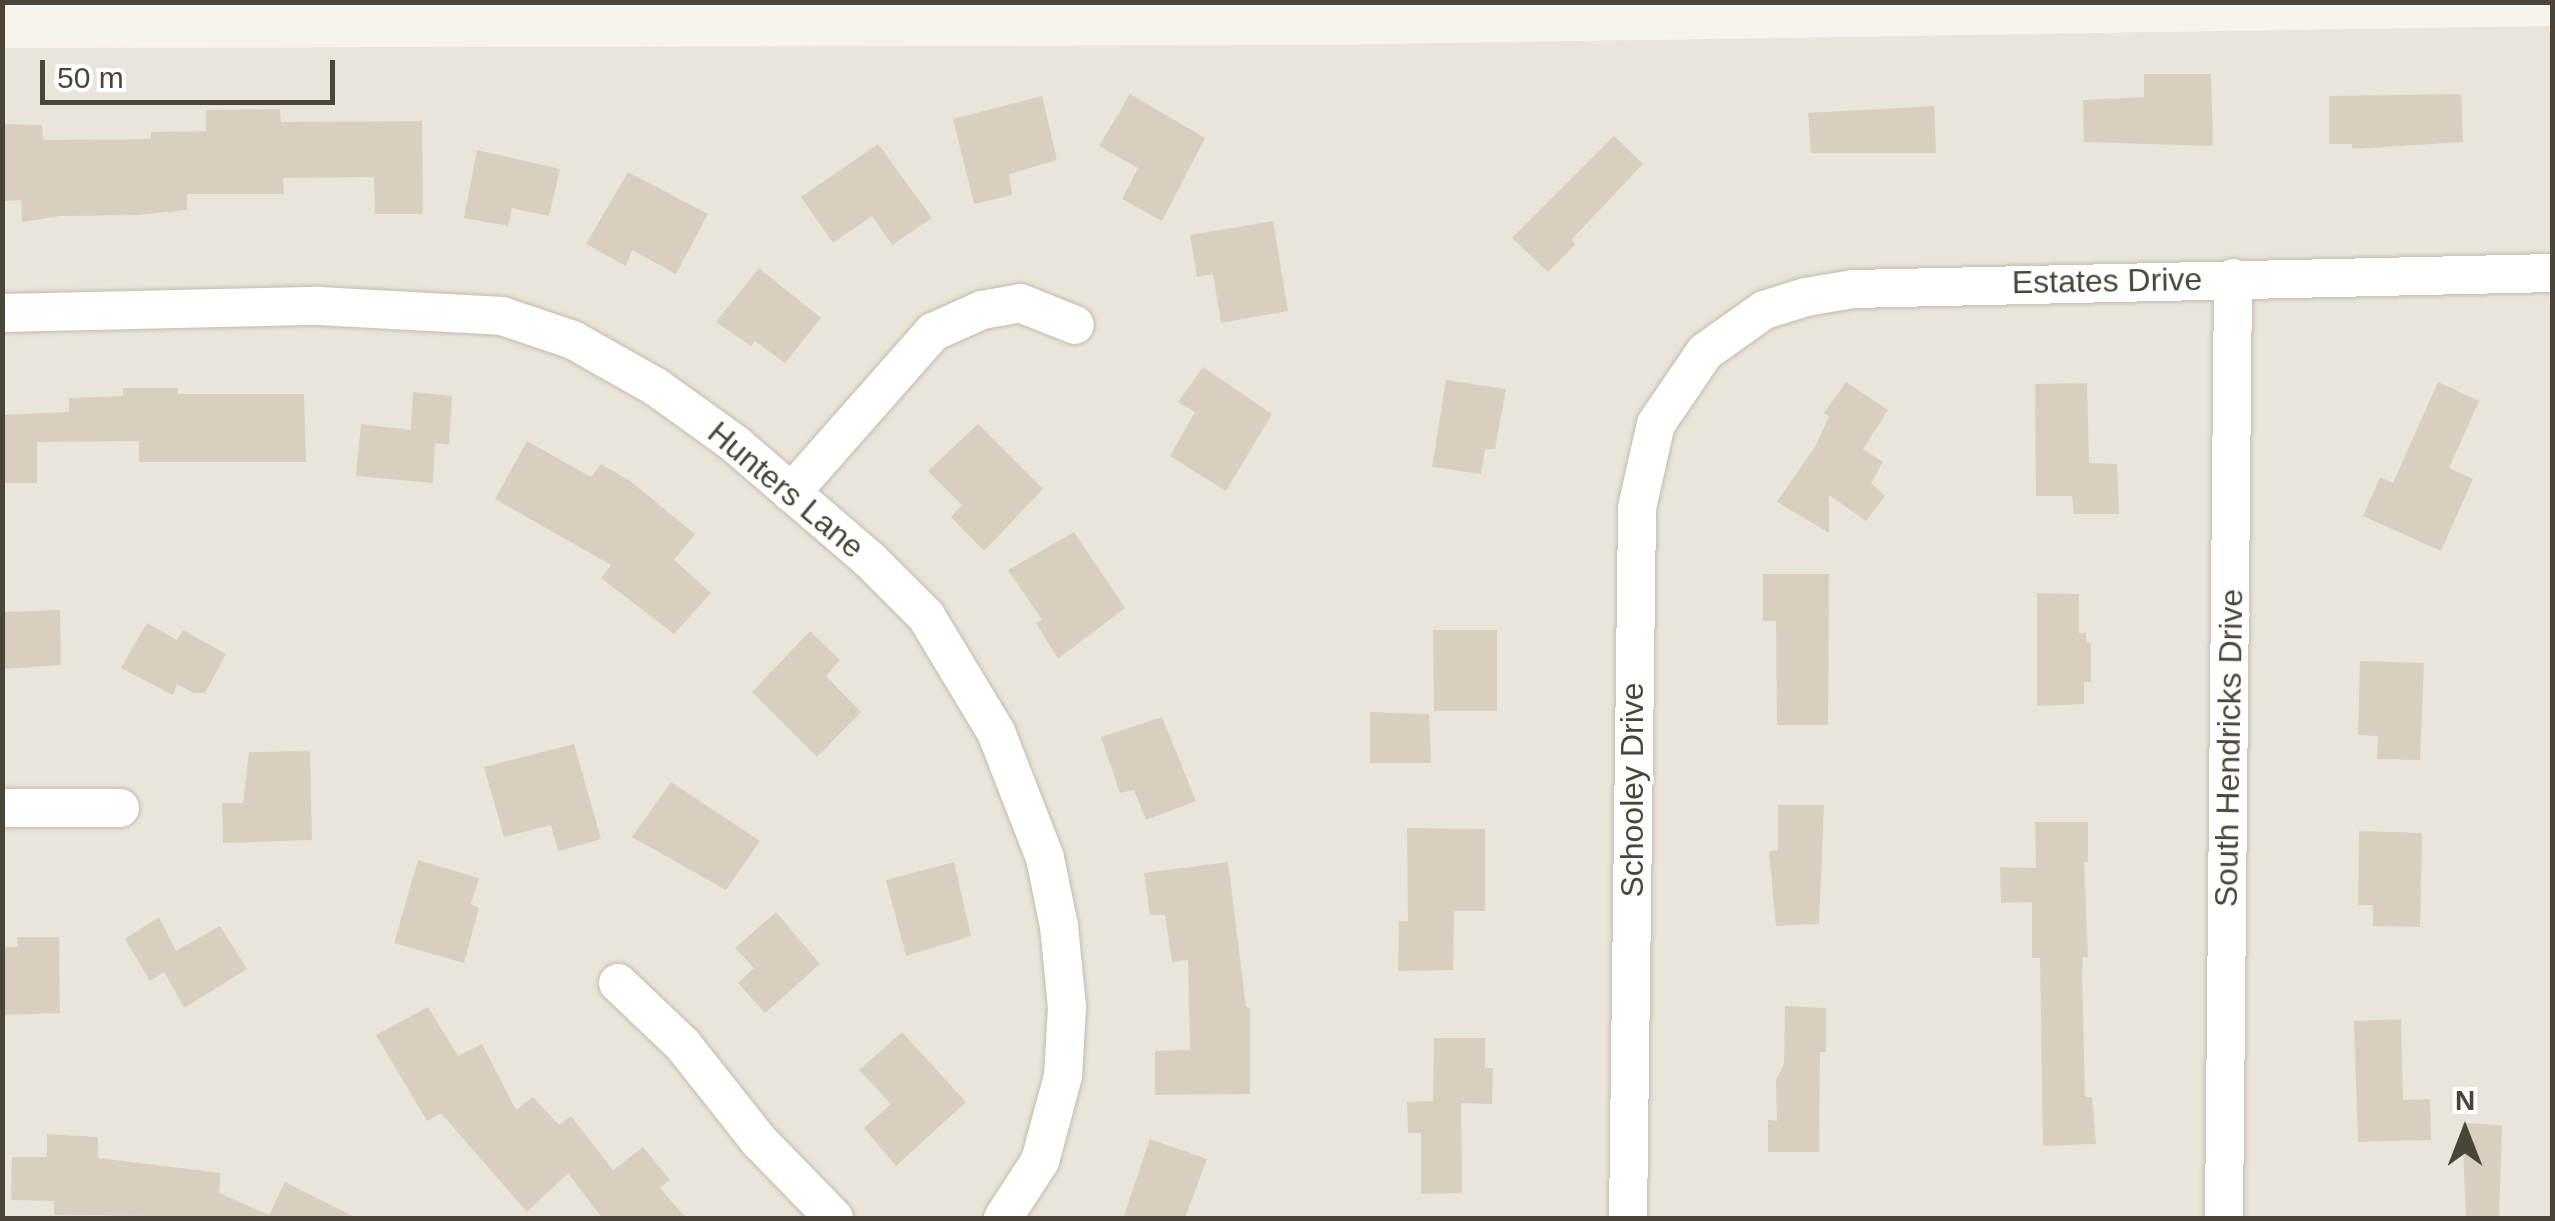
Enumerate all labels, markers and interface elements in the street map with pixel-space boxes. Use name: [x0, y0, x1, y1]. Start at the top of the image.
scale bar: [45, 40, 340, 102]
text: 50 m: [57, 61, 124, 94]
street label: Estates Drive: [2012, 260, 2202, 302]
street label: Hunters Lane: [700, 414, 872, 566]
street label: South Hendricks Drive: [2207, 589, 2251, 907]
street label: Schooley Drive: [1613, 682, 1651, 898]
north arrow: [2415, 1081, 2515, 1181]
text: N: [2455, 1085, 2475, 1116]

